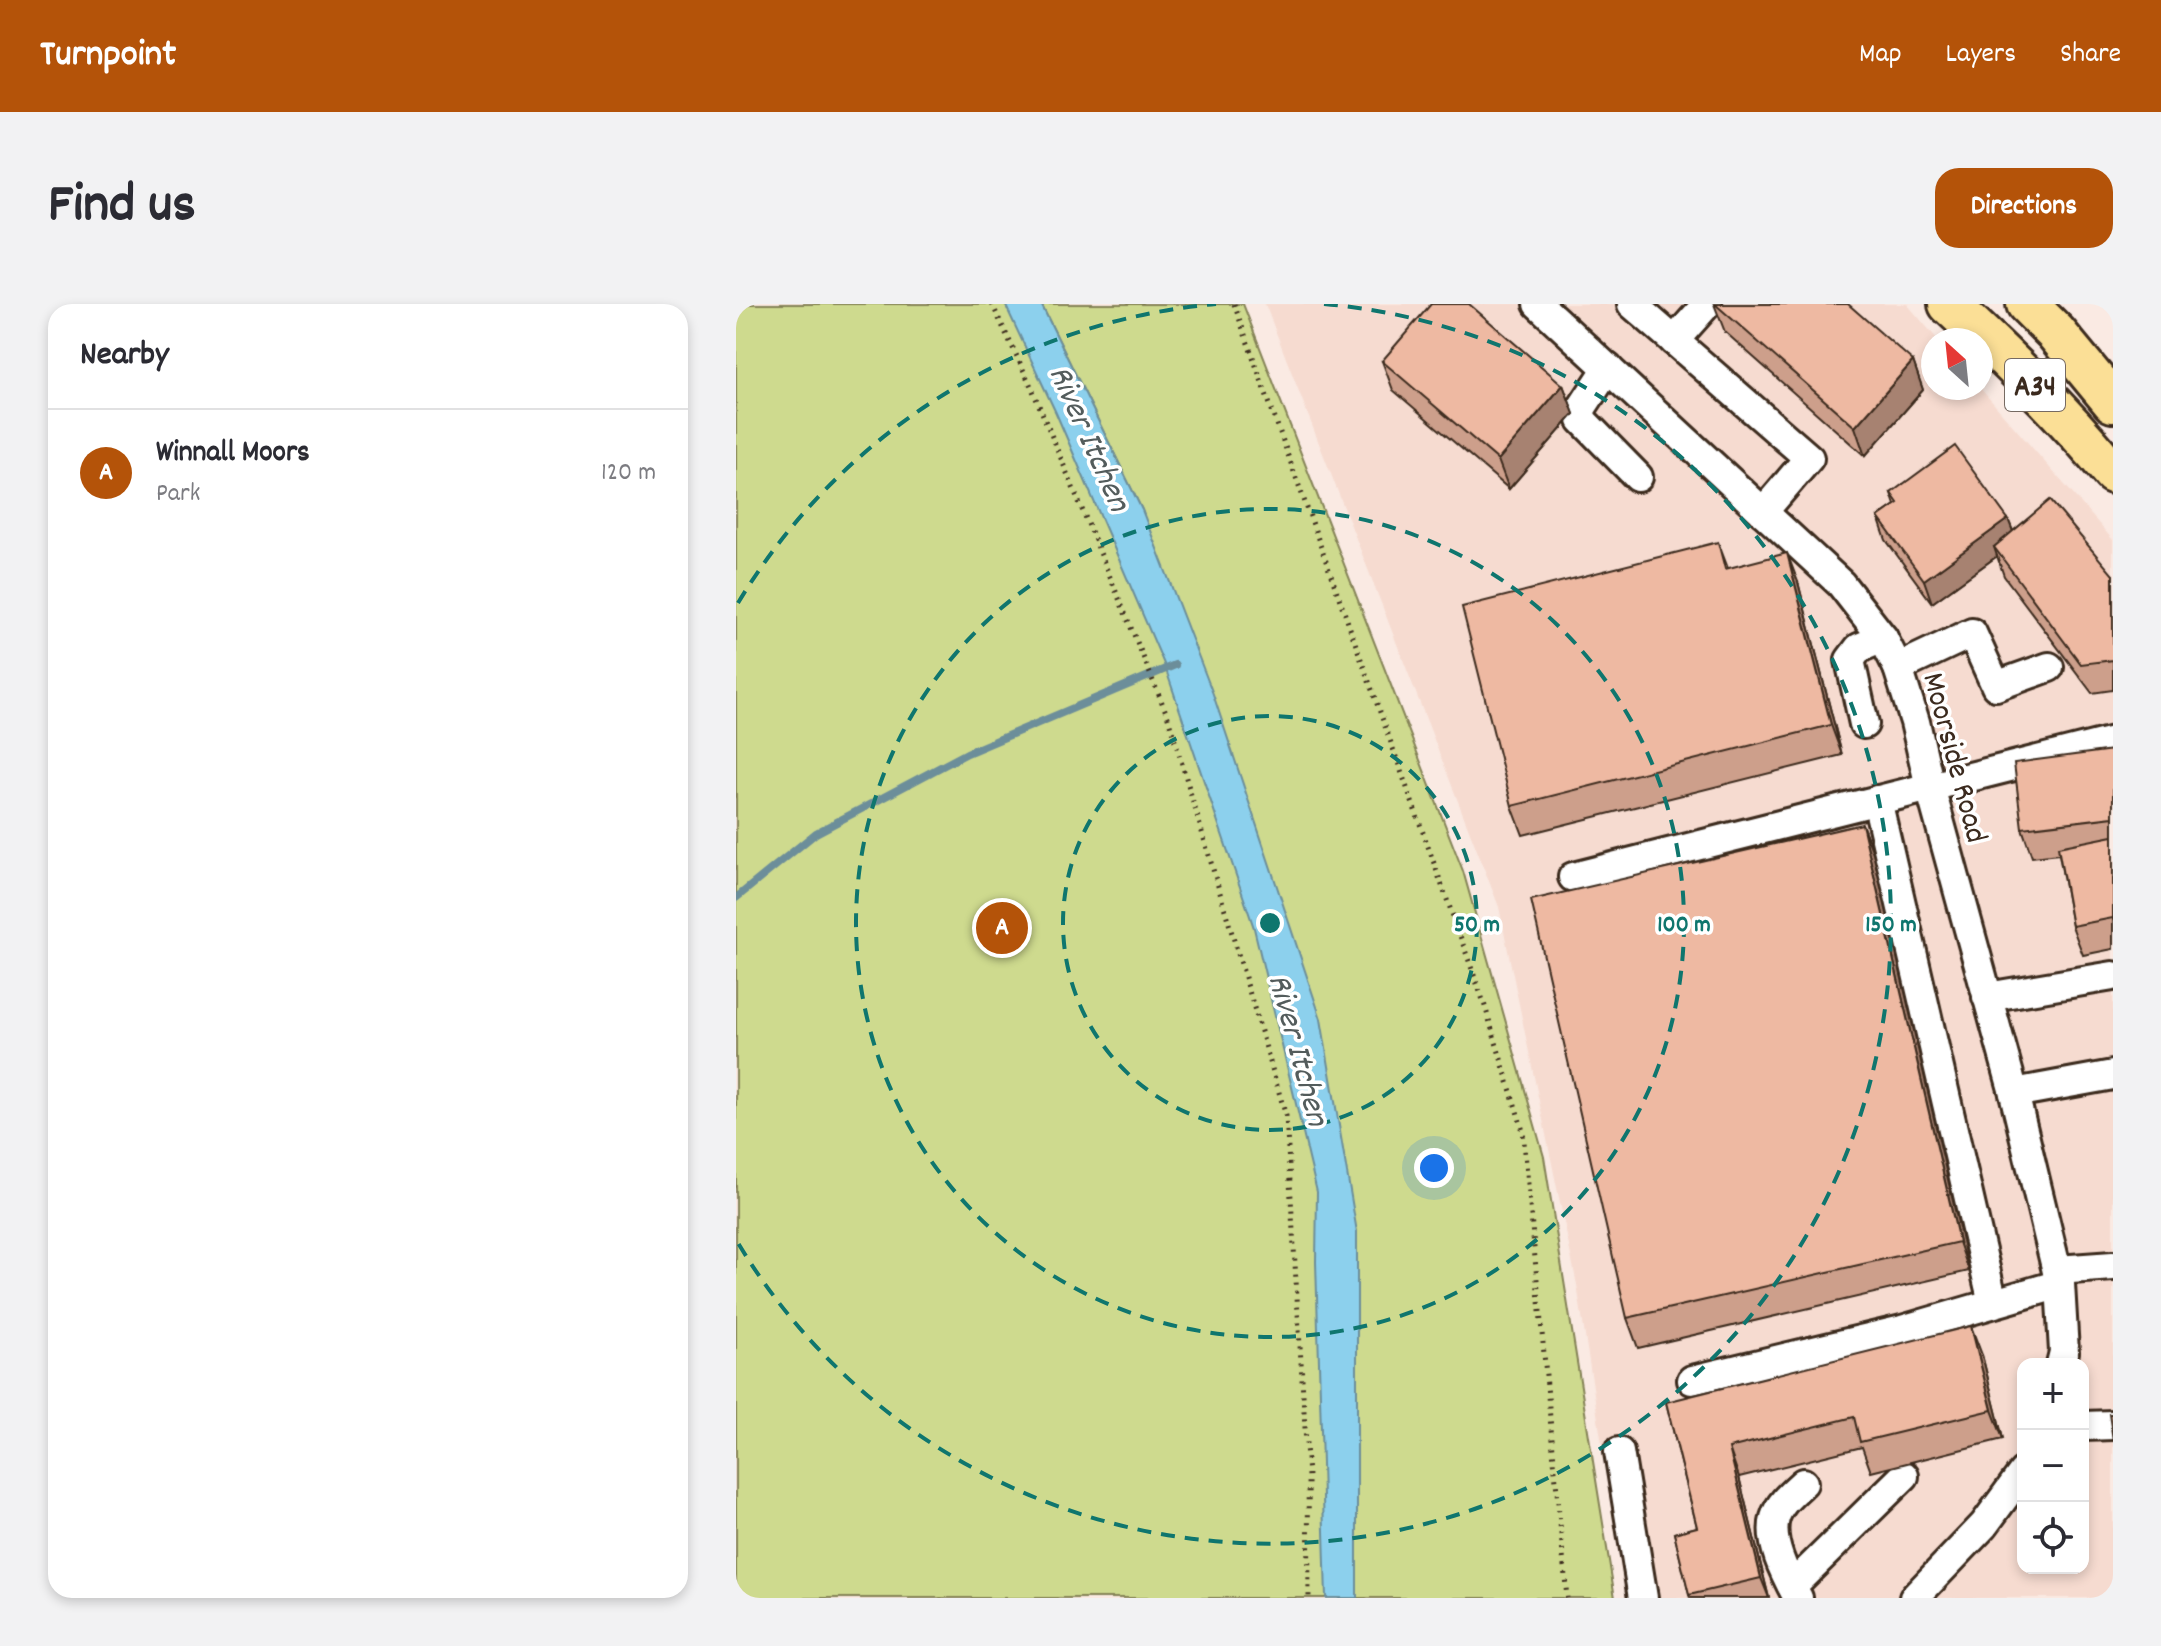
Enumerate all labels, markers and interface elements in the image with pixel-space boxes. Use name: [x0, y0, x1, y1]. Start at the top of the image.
text: Turnpoint: [40, 29, 176, 84]
text: Map: [1859, 36, 1902, 76]
text: Layers: [1946, 36, 2016, 76]
text: Share: [2060, 36, 2121, 76]
text: Find us: [48, 168, 196, 248]
button: Directions: [1935, 168, 2113, 248]
north arrow: [1921, 328, 1993, 400]
text: Nearby: [80, 332, 169, 381]
water label: River Itchen: [1033, 358, 1141, 521]
road number: A34: [2005, 359, 2065, 411]
text: Winnall Moors: [156, 433, 310, 476]
text: A: [99, 455, 113, 492]
text: 120 m: [601, 455, 656, 492]
text: Park: [156, 476, 200, 513]
street label: Moorside Road: [1907, 668, 1997, 849]
pin: A: [976, 898, 1028, 958]
centre of rings: [1256, 909, 1284, 937]
text: 50 m: [1454, 909, 1500, 943]
text: 100 m: [1657, 909, 1711, 943]
text: 150 m: [1865, 909, 1917, 943]
water label: River Itchen: [1252, 969, 1340, 1133]
your location: [1414, 1148, 1454, 1188]
map controls: [2017, 1358, 2089, 1574]
button: +: [2017, 1358, 2089, 1430]
button: −: [2017, 1430, 2089, 1502]
button: locate: [2017, 1502, 2089, 1574]

